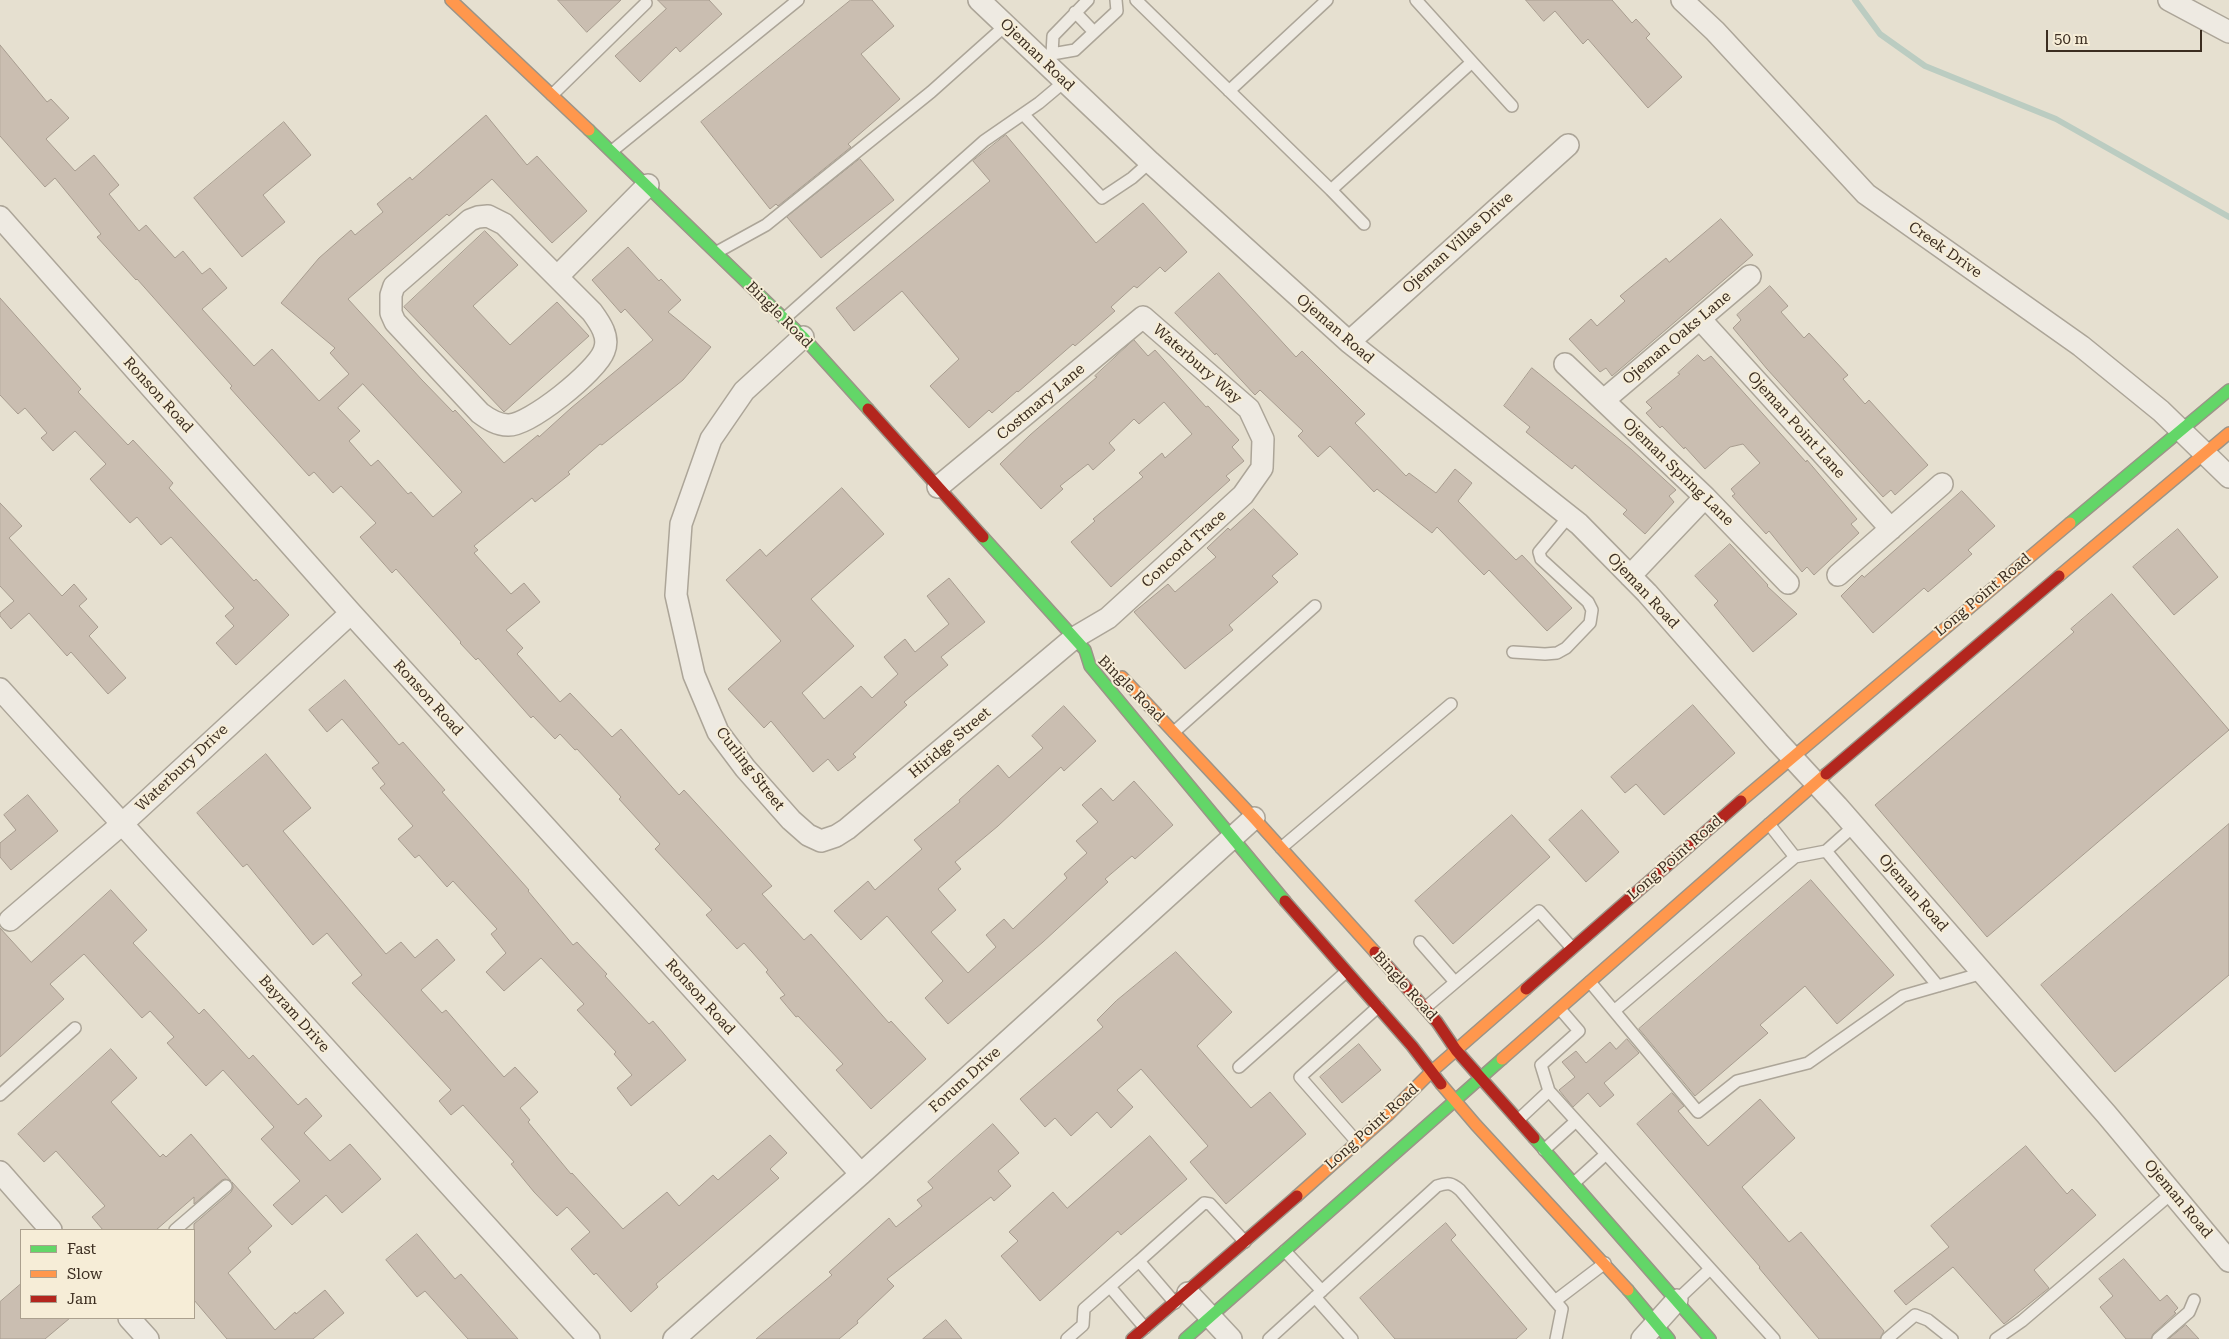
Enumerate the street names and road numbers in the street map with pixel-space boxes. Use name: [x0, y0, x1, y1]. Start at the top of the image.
street label: Ojeman Road: [996, 15, 1078, 95]
street label: Ojeman Villas Drive: [1399, 189, 1517, 297]
street label: Creek Drive: [1905, 218, 1985, 282]
street label: Bingle Road: [742, 278, 816, 352]
street label: Ojeman Oaks Lane: [1619, 287, 1735, 389]
street label: Ojeman Road: [1293, 290, 1377, 368]
street label: Waterbury Way: [1149, 321, 1245, 407]
street label: Ronson Road: [119, 353, 197, 437]
street label: Costmary Lane: [993, 360, 1089, 444]
street label: Ojeman Point Lane: [1743, 368, 1849, 482]
street label: Ojeman Spring Lane: [1619, 414, 1737, 530]
street label: Concord Trace: [1138, 506, 1230, 592]
street label: Ojeman Road: [1603, 549, 1683, 633]
street label: Long Point Road: [1931, 550, 2035, 640]
street label: Bingle Road: [1094, 652, 1168, 726]
street label: Ronson Road: [389, 656, 467, 740]
street label: Hiridge Street: [906, 704, 994, 782]
street label: Waterbury Drive: [132, 721, 232, 815]
street label: Curling Street: [712, 724, 788, 814]
street label: Long Point Road: [1624, 812, 1726, 904]
street label: Ojeman Road: [1874, 851, 1952, 935]
street label: Bingle Road: [1369, 948, 1441, 1024]
street label: Ronson Road: [661, 955, 739, 1039]
street label: Bayram Drive: [255, 972, 333, 1056]
street label: Forum Drive: [926, 1043, 1004, 1117]
street label: Long Point Road: [1321, 1080, 1423, 1174]
street label: Ojeman Road: [2140, 1156, 2216, 1242]

